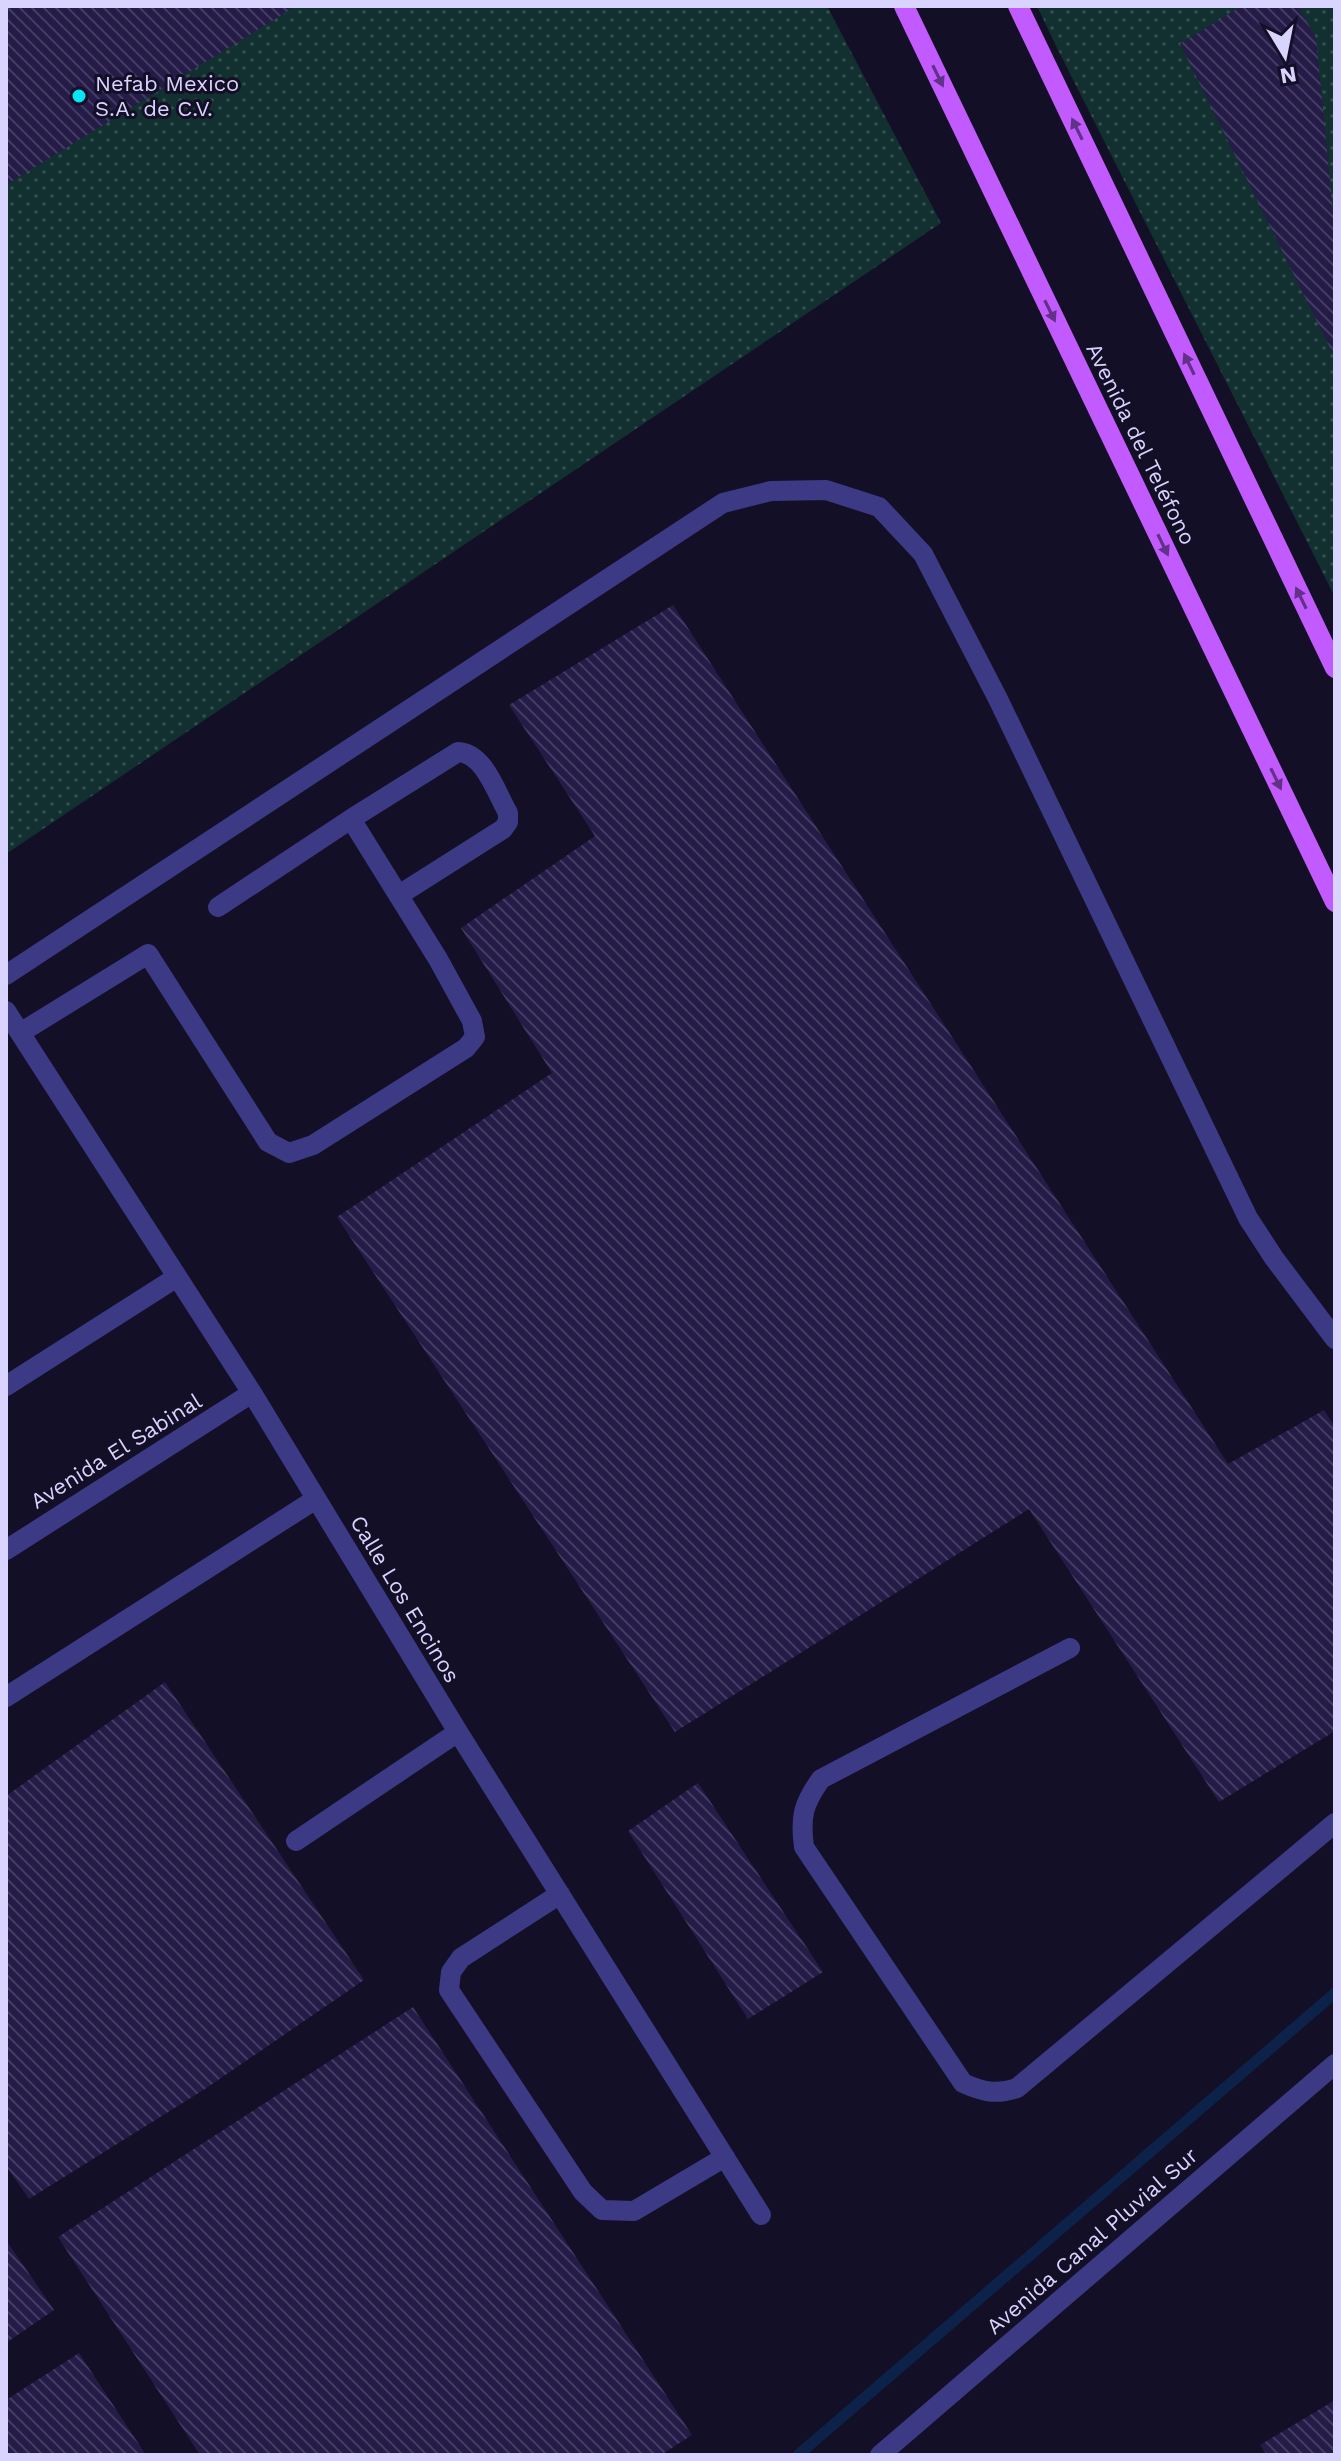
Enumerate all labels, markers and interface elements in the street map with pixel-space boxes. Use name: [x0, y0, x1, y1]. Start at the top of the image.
north arrow: [1245, 16, 1325, 96]
text: N: [1278, 61, 1299, 89]
one-way arrow: [931, 65, 944, 88]
place label: Nefab Mexico S.A. de C.V.: [95, 71, 239, 121]
marker: Nefab Mexico S.A. de C.V.: [70, 87, 88, 105]
one-way arrow: [1070, 117, 1084, 141]
one-way arrow: [1043, 299, 1057, 322]
street label: Avenida del Teléfono: [1081, 339, 1201, 549]
one-way arrow: [1182, 352, 1196, 375]
one-way arrow: [1156, 533, 1170, 556]
one-way arrow: [1294, 586, 1308, 610]
one-way arrow: [1269, 768, 1283, 791]
street label: Avenida El Sabinal: [26, 1388, 206, 1514]
street label: Calle Los Encinos: [345, 1511, 465, 1687]
street label: Avenida Canal Pluvial Sur: [981, 2143, 1203, 2339]

